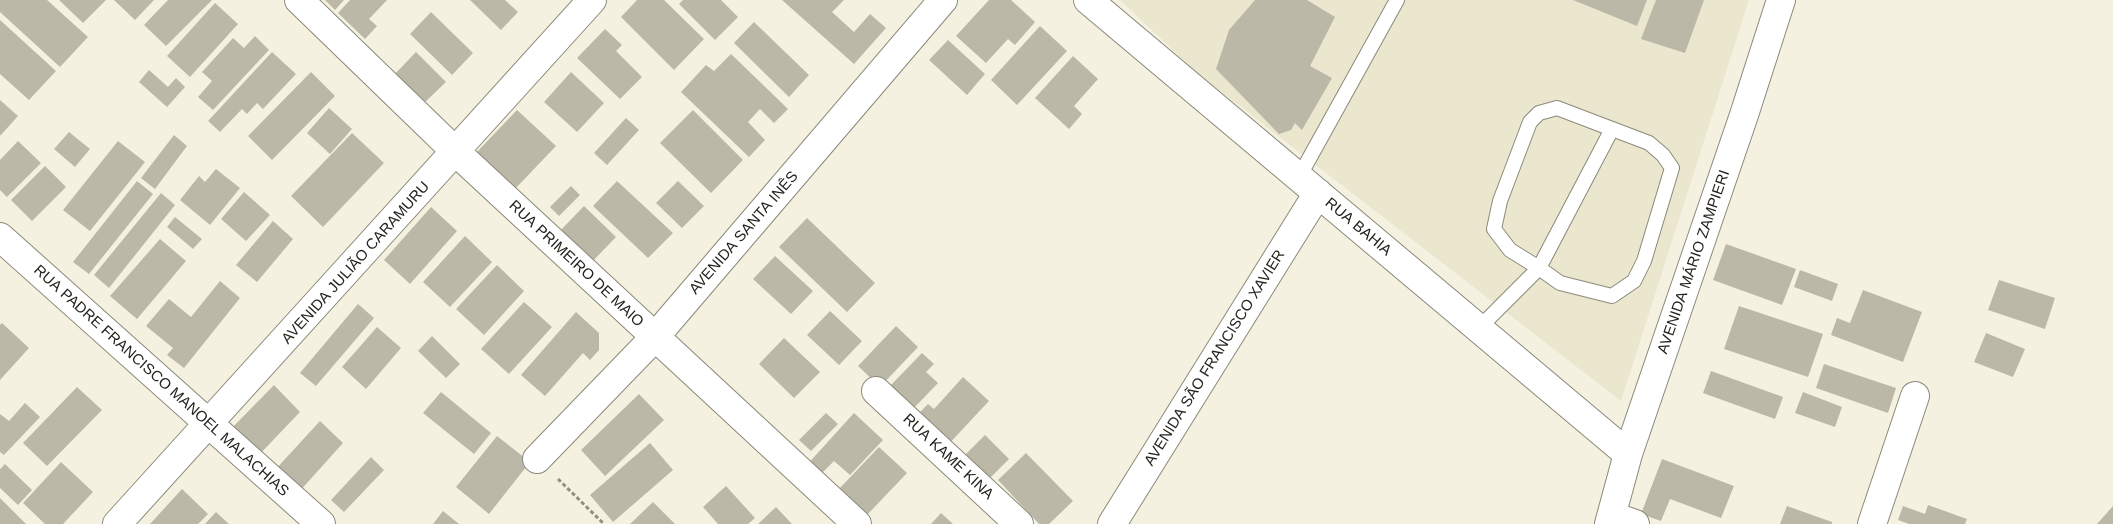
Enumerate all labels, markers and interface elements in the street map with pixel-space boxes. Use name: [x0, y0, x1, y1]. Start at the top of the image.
street label: AVENIDA SANTA INÊS: [686, 168, 802, 298]
street label: AVENIDA MÁRIO ZAMPIERI: [1654, 168, 1734, 356]
street label: AVENIDA JULIÃO CARAMURU: [278, 178, 434, 348]
street label: RUA BAHIA: [1321, 194, 1395, 260]
street label: RUA PRIMEIRO DE MAIO: [505, 197, 647, 331]
street label: AVENIDA SÃO FRANCISCO XAVIER: [1141, 247, 1289, 469]
street label: RUA PADRE FRANCISCO MANOEL MALACHIAS: [30, 261, 292, 501]
street label: RUA KAME KINA: [899, 410, 997, 504]

